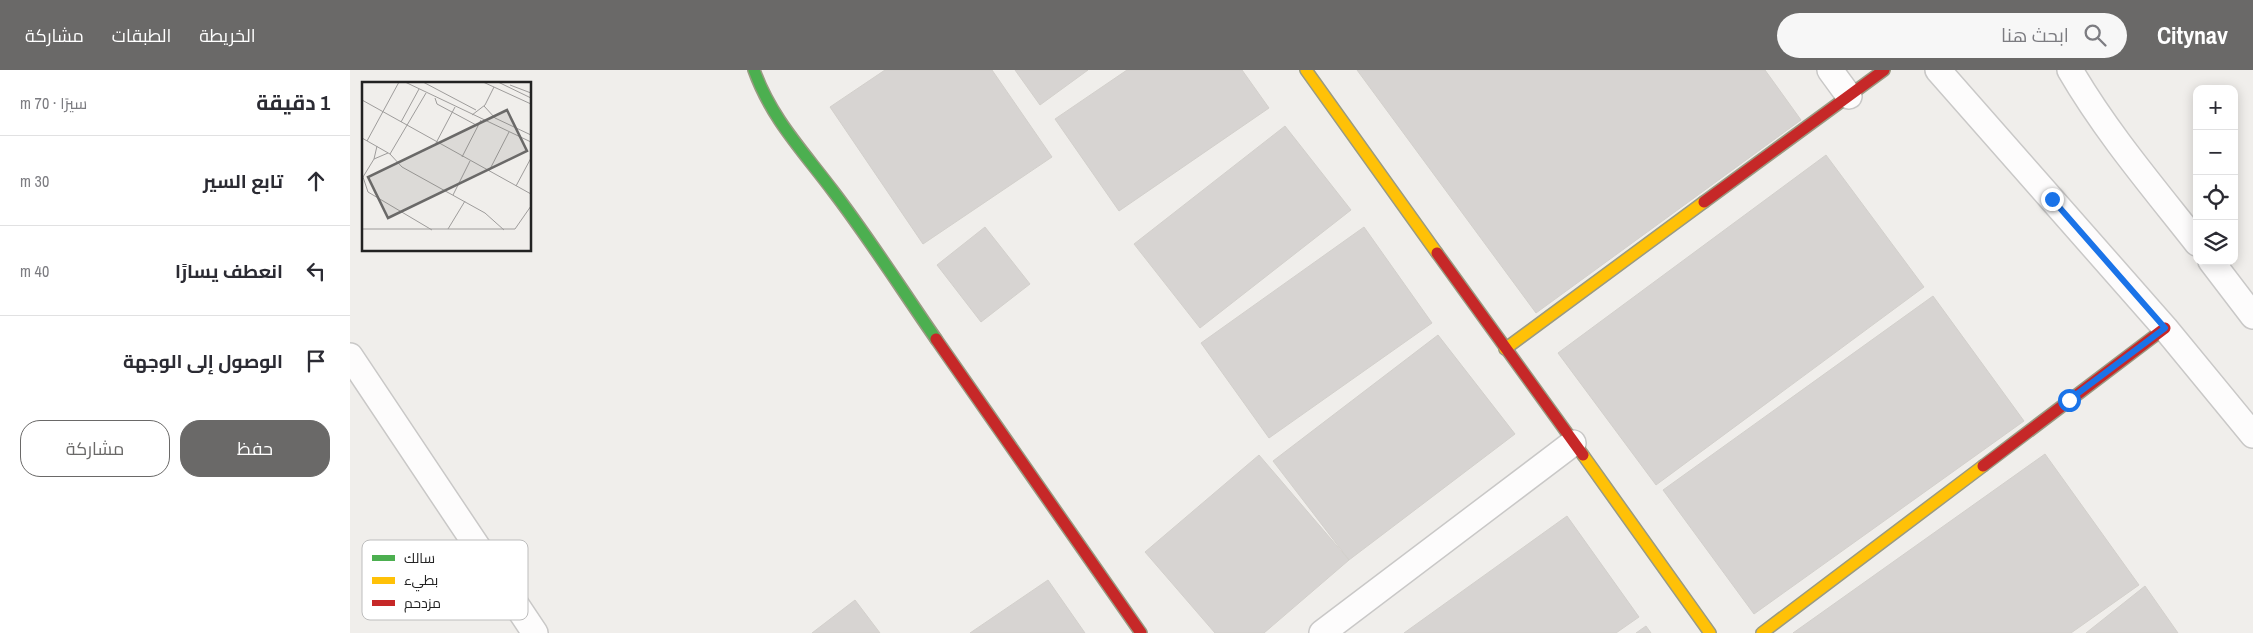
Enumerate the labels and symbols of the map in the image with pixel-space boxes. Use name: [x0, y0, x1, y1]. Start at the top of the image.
inset map: [362, 82, 531, 251]
route end: [2041, 188, 2064, 211]
route start: [2058, 389, 2081, 412]
legend: [362, 540, 528, 620]
text: سالك: [404, 549, 435, 567]
text: بطيء: [404, 571, 438, 592]
text: مزدحم: [404, 594, 441, 613]

